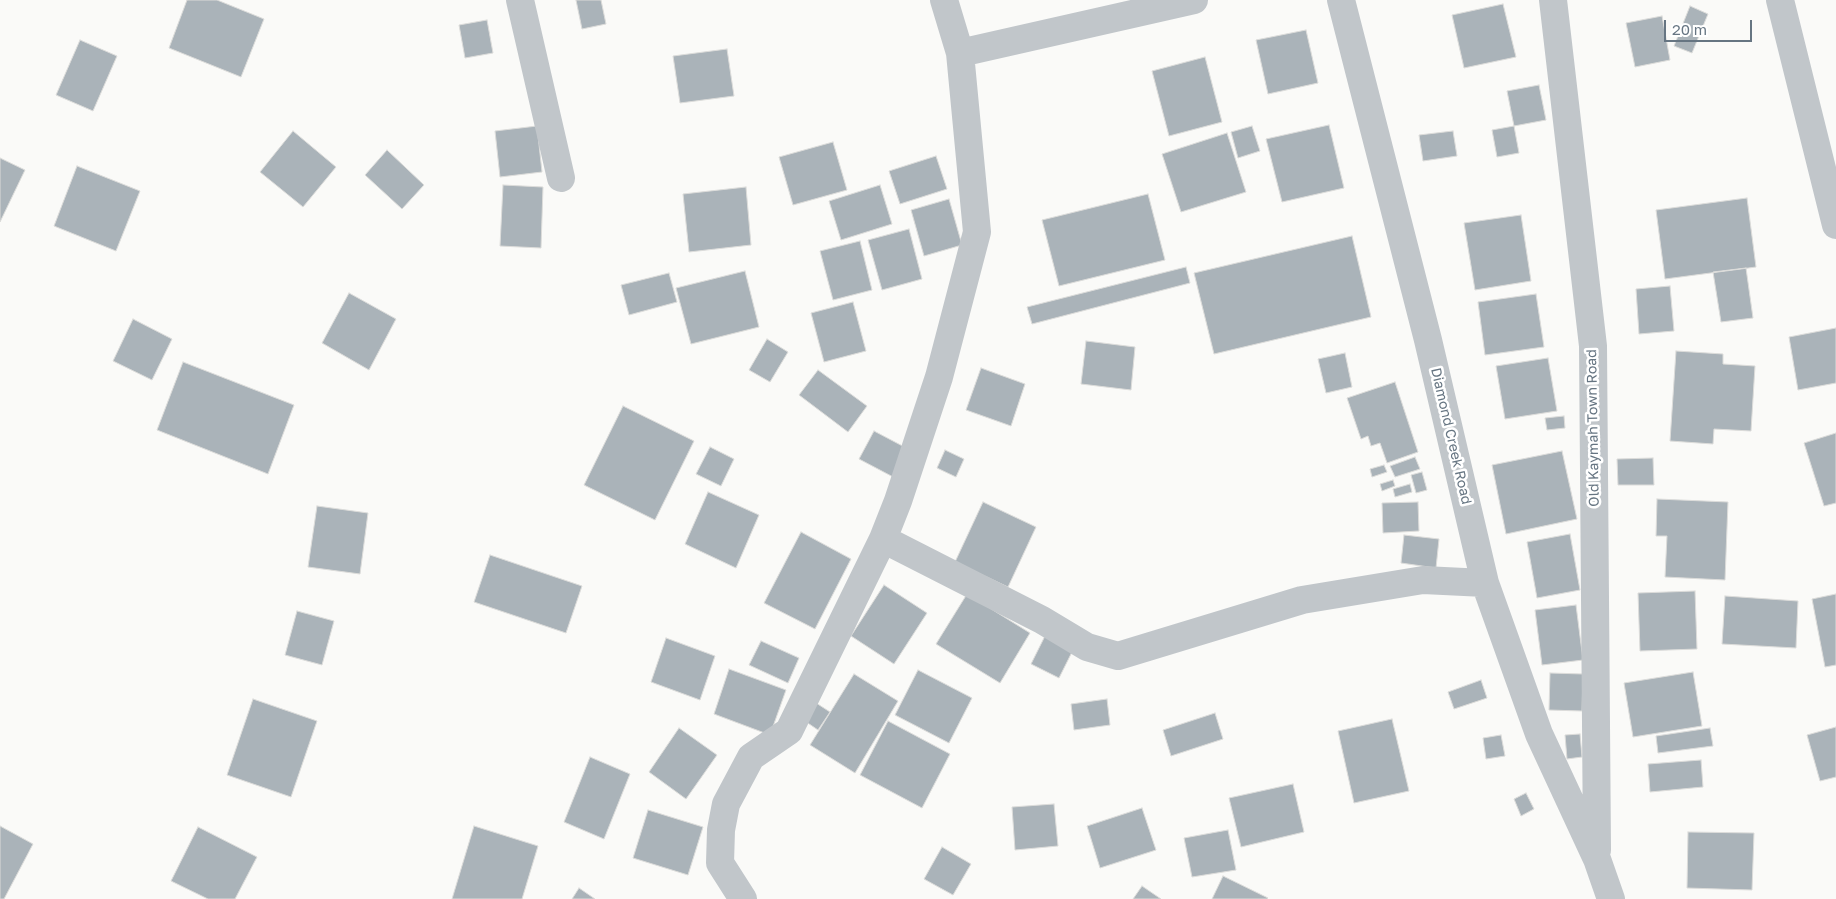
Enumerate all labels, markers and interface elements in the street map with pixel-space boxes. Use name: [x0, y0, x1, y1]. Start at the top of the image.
scale bar: [1666, 10, 1754, 42]
text: 20 m: [1672, 20, 1707, 38]
street label: Old Kaymah Town Road: [1583, 349, 1603, 507]
street label: Diamond Creek Road: [1427, 366, 1475, 506]

